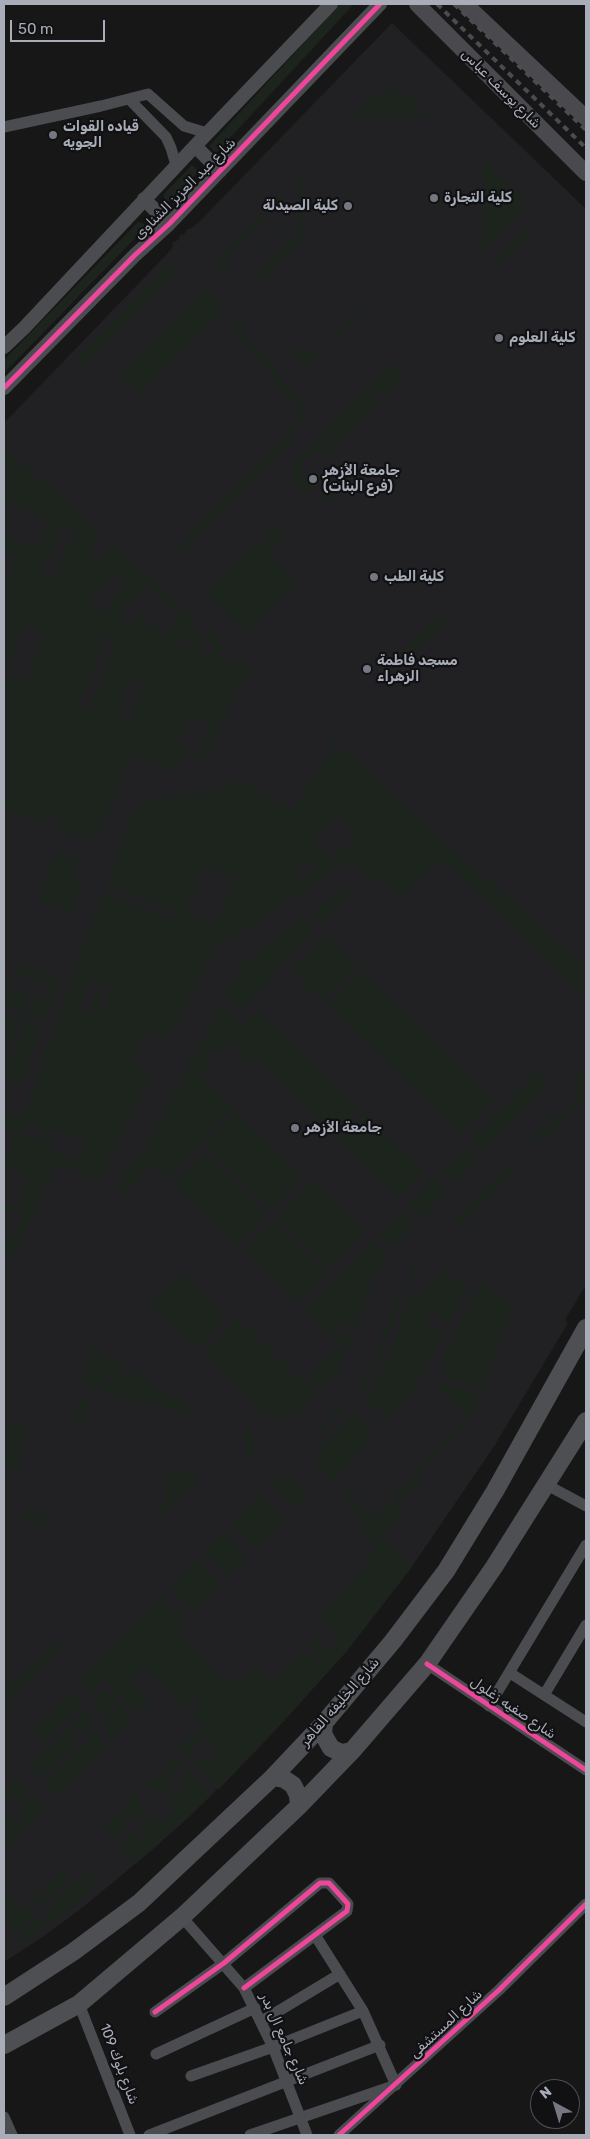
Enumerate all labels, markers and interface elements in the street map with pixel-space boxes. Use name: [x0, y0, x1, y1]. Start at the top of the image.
scale bar: [12, 10, 108, 42]
text: 50 m: [18, 20, 53, 38]
street label: شارع يوسف عباس: [458, 46, 544, 132]
place label: قياده القوات الجويه: [63, 119, 139, 152]
marker: قياده القوات الجويه: [47, 129, 59, 141]
street label: شارع عبد العزيز الشناوى: [131, 135, 239, 243]
place label: كلية التجارة: [444, 190, 512, 206]
marker: كلية التجارة: [428, 192, 440, 204]
place label: كلية الصيدلة: [263, 198, 338, 214]
marker: كلية الصيدلة: [342, 200, 354, 212]
place label: كلية العلوم: [509, 330, 575, 346]
marker: كلية العلوم: [493, 332, 505, 344]
place label: جامعة الأزهر (فرع البنات): [323, 463, 400, 496]
marker: جامعة الأزهر (فرع البنات): [307, 473, 319, 485]
place label: كلية الطب: [384, 569, 444, 585]
marker: كلية الطب: [368, 571, 380, 583]
place label: مسجد فاطمة الزهراء: [377, 653, 458, 686]
marker: مسجد فاطمة الزهراء: [361, 663, 373, 675]
place label: جامعة الأزهر: [305, 1120, 382, 1136]
marker: جامعة الأزهر: [289, 1122, 301, 1134]
street label: شارع الخليفه القاهر: [297, 1654, 383, 1750]
street label: شارع صفيه زغلول: [467, 1673, 559, 1743]
street label: شارع المستشفى: [406, 1986, 486, 2062]
street label: شارع جامع ال بدر: [256, 1990, 312, 2088]
street label: شارع بلوك 109: [96, 2021, 142, 2107]
north arrow: [530, 2079, 580, 2129]
text: N: [537, 2083, 555, 2103]

